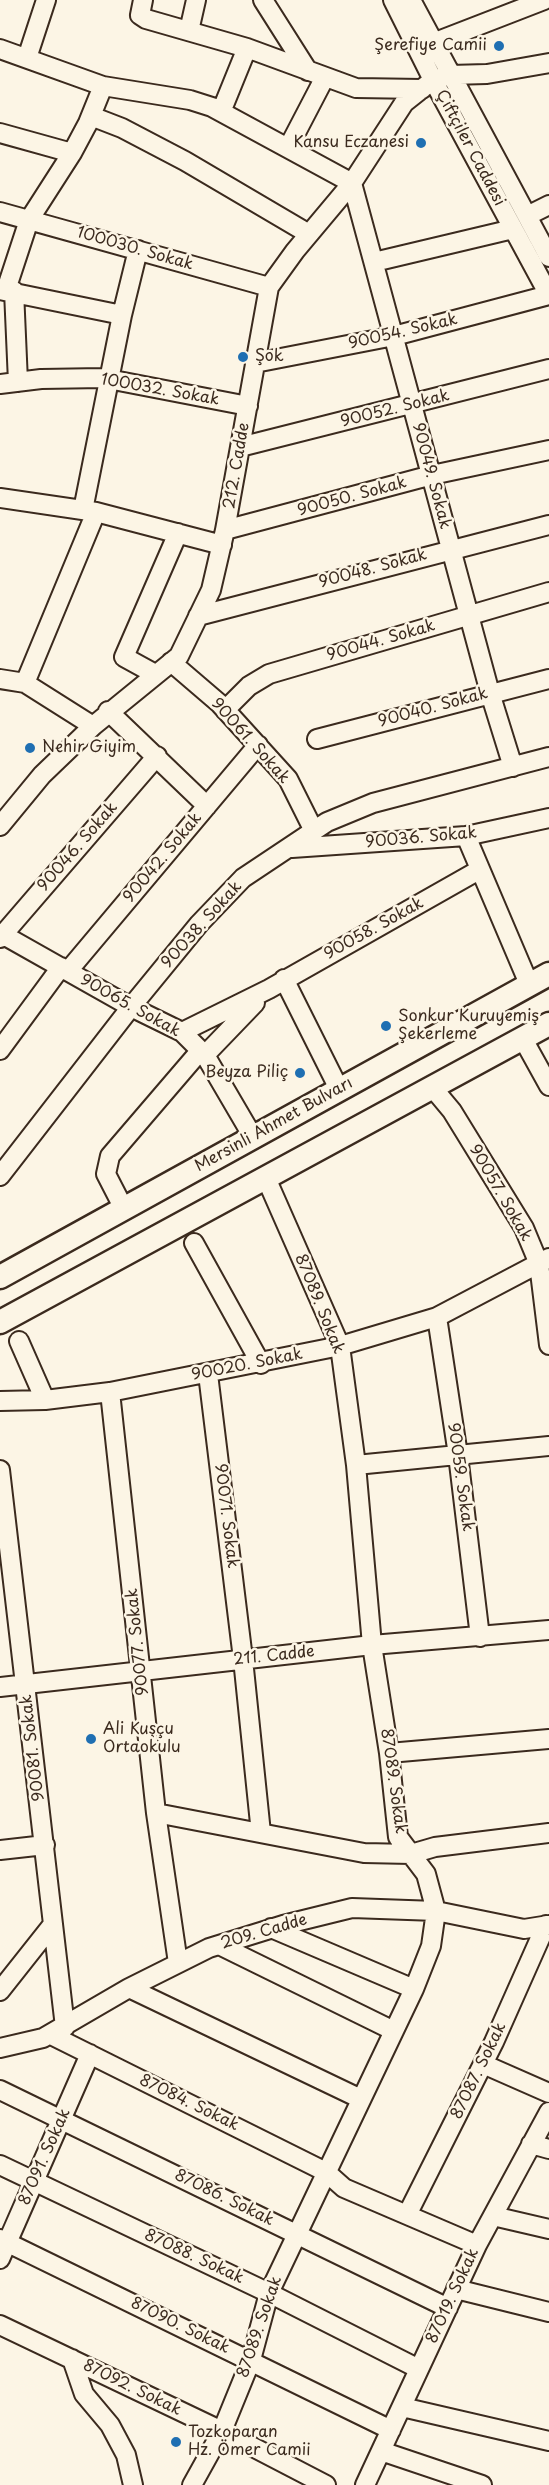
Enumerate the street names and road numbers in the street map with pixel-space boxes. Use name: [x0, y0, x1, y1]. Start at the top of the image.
street label: Çiftçiler Caddesi: [431, 87, 509, 209]
street label: 100030. Sokak: [74, 223, 196, 275]
street label: 90054. Sokak: [347, 310, 459, 354]
street label: 100032. Sokak: [99, 370, 221, 410]
street label: 90052. Sokak: [339, 386, 451, 432]
street label: 212. Cadde: [220, 421, 254, 511]
street label: 90049. Sokak: [408, 421, 454, 531]
street label: 90050. Sokak: [295, 473, 409, 521]
street label: 90048. Sokak: [317, 545, 429, 593]
street label: 90044. Sokak: [325, 616, 437, 666]
street label: 90040. Sokak: [376, 684, 490, 732]
street label: 90061. Sokak: [207, 694, 293, 788]
street label: 90046. Sokak: [34, 798, 122, 896]
street label: 90042. Sokak: [120, 809, 206, 907]
street label: 90036. Sokak: [365, 824, 477, 852]
street label: 90038. Sokak: [158, 877, 246, 973]
street label: 90058. Sokak: [321, 894, 427, 964]
street label: 90065. Sokak: [77, 971, 183, 1041]
street label: Mersinli Ahmet Bulvarı: [192, 1074, 356, 1176]
street label: 90057. Sokak: [465, 1141, 535, 1245]
street label: 87089. Sokak: [290, 1251, 348, 1357]
street label: 90020. Sokak: [190, 1345, 304, 1385]
street label: 90059. Sokak: [443, 1421, 477, 1533]
street label: 90071. Sokak: [210, 1463, 242, 1569]
street label: 90077. Sokak: [123, 1587, 153, 1697]
street label: 211. Cadde: [233, 1642, 315, 1670]
street label: 90081. Sokak: [17, 1693, 49, 1803]
street label: 87089. Sokak: [376, 1727, 410, 1835]
street label: 209. Cadde: [219, 1911, 309, 1953]
street label: 87087. Sokak: [447, 2019, 511, 2123]
street label: 87084. Sokak: [136, 2071, 242, 2135]
street label: 87091. Sokak: [15, 2106, 75, 2208]
street label: 87086. Sokak: [171, 2166, 277, 2230]
street label: 87088. Sokak: [141, 2226, 247, 2288]
street label: 87019. Sokak: [423, 2245, 483, 2347]
street label: 87089. Sokak: [234, 2274, 286, 2380]
street label: 87090. Sokak: [127, 2294, 233, 2358]
street label: 87092. Sokak: [80, 2356, 184, 2420]

